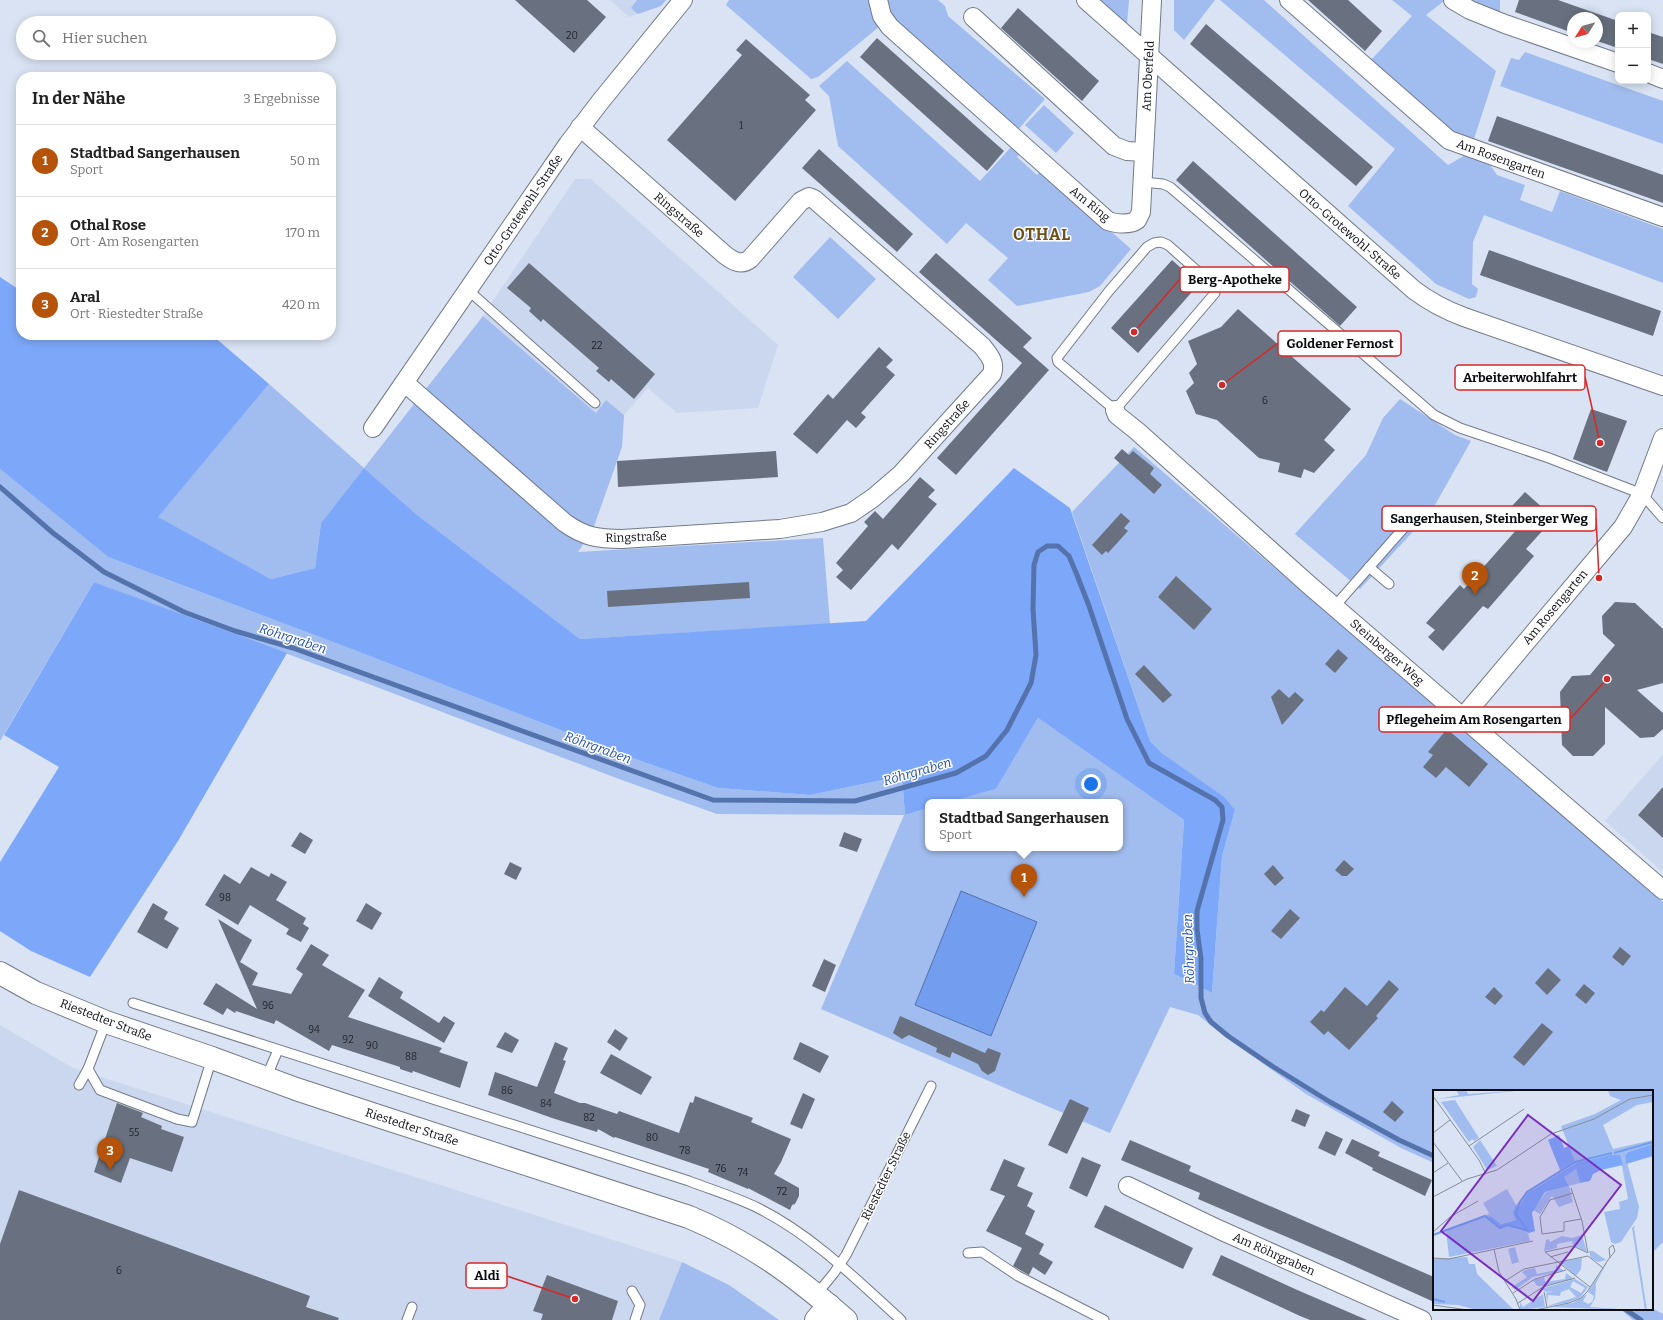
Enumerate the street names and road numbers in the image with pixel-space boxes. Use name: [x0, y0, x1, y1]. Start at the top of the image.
street label: Am Oberfeld: [1139, 40, 1157, 112]
street label: Am Rosengarten: [1455, 136, 1548, 182]
street label: Otto-Grotewohl-Straße: [481, 152, 565, 268]
street label: Am Ring: [1067, 184, 1113, 225]
street label: Otto-Grotewohl-Straße: [1296, 186, 1404, 282]
street label: Ringstraße: [651, 190, 707, 240]
street label: Ringstraße: [921, 397, 973, 451]
street label: Ringstraße: [605, 529, 667, 545]
street label: Am Rosengarten: [1520, 566, 1591, 647]
street label: Steinberger Weg: [1347, 616, 1427, 688]
street label: Riestedter Straße: [58, 996, 154, 1044]
street label: Riestedter Straße: [364, 1105, 460, 1149]
street label: Riestedter Straße: [858, 1129, 914, 1223]
street label: Am Röhrgraben: [1231, 1230, 1318, 1279]

